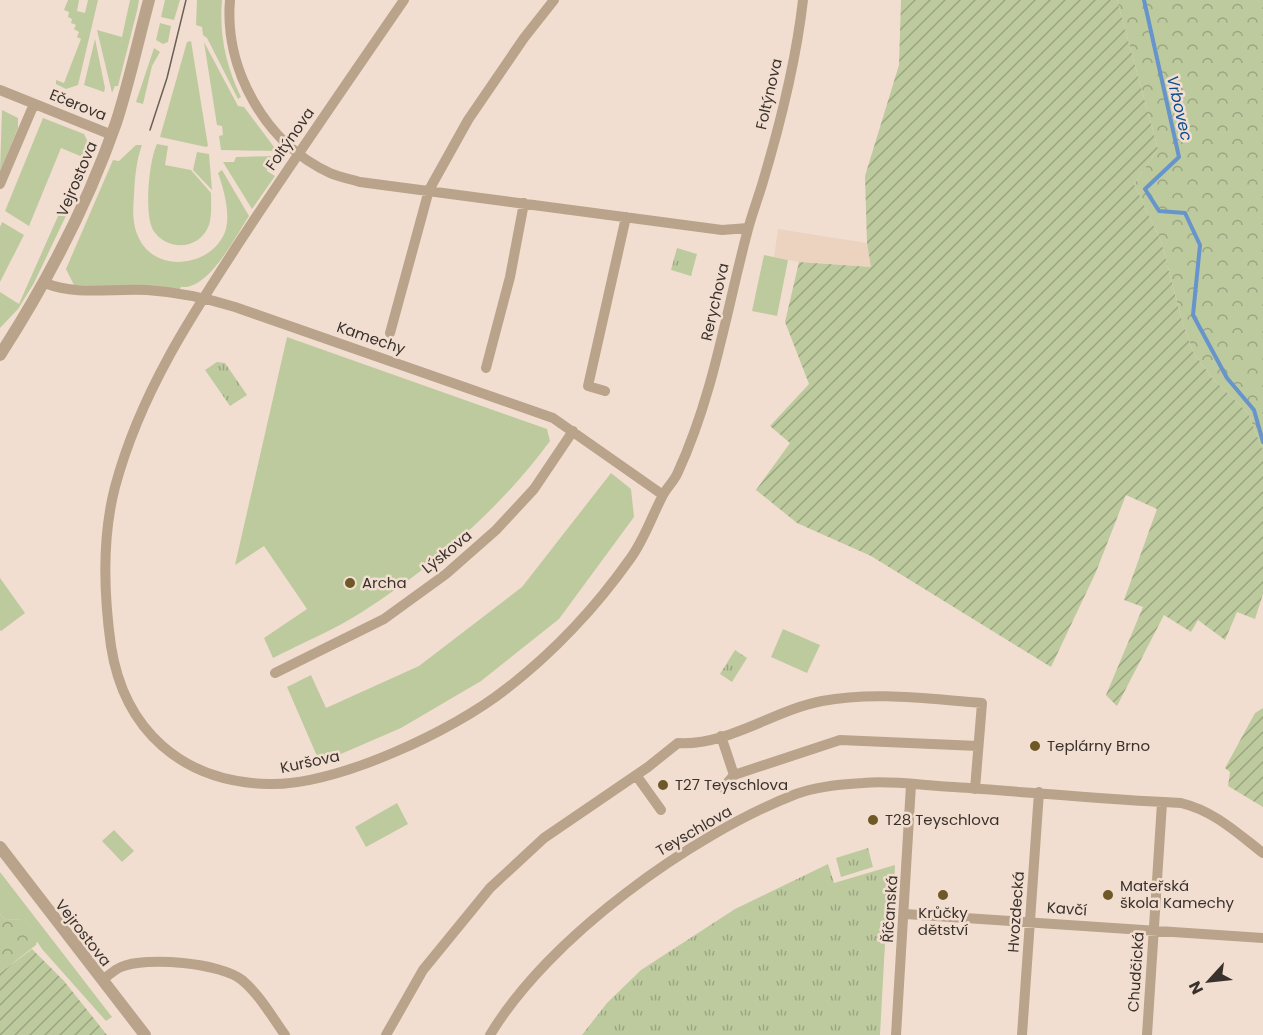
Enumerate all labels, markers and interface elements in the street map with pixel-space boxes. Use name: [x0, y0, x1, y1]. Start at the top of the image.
street label: Foltýnova: [750, 56, 787, 132]
water label: Vrbovec: [1161, 73, 1198, 143]
street label: Ečerova: [47, 84, 110, 125]
street label: Foltýnova: [260, 103, 319, 174]
street label: Vejrostova: [51, 138, 102, 220]
street label: Rerychova: [695, 261, 734, 343]
street label: Kamechy: [334, 316, 409, 359]
street label: Lýskova: [417, 525, 476, 578]
place label: Archa: [362, 572, 407, 593]
marker: Archa: [343, 576, 357, 590]
place label: Teplárny Brno: [1047, 735, 1150, 756]
marker: Teplárny Brno: [1028, 739, 1042, 753]
street label: Kuršova: [278, 745, 342, 778]
place label: T27 Teyschlova: [675, 774, 788, 795]
marker: T27 Teyschlova: [656, 778, 670, 792]
street label: Teyschlova: [652, 800, 735, 861]
place label: T28 Teyschlova: [885, 809, 999, 830]
marker: T28 Teyschlova: [866, 813, 880, 827]
street label: Hvozdecká: [1002, 871, 1029, 953]
street label: Říčanská: [877, 875, 902, 943]
place label: Mateřská škola Kamechy: [1120, 875, 1235, 913]
marker: Krůčky dětství: [936, 888, 950, 902]
marker: Mateřská škola Kamechy: [1101, 888, 1115, 902]
street label: Vejrostova: [51, 895, 116, 971]
street label: Kavčí: [1046, 897, 1088, 920]
place label: Krůčky dětství: [918, 902, 968, 940]
street label: Chudčická: [1122, 931, 1149, 1013]
north arrow: [1179, 951, 1239, 1011]
text: N: [1183, 977, 1209, 998]

